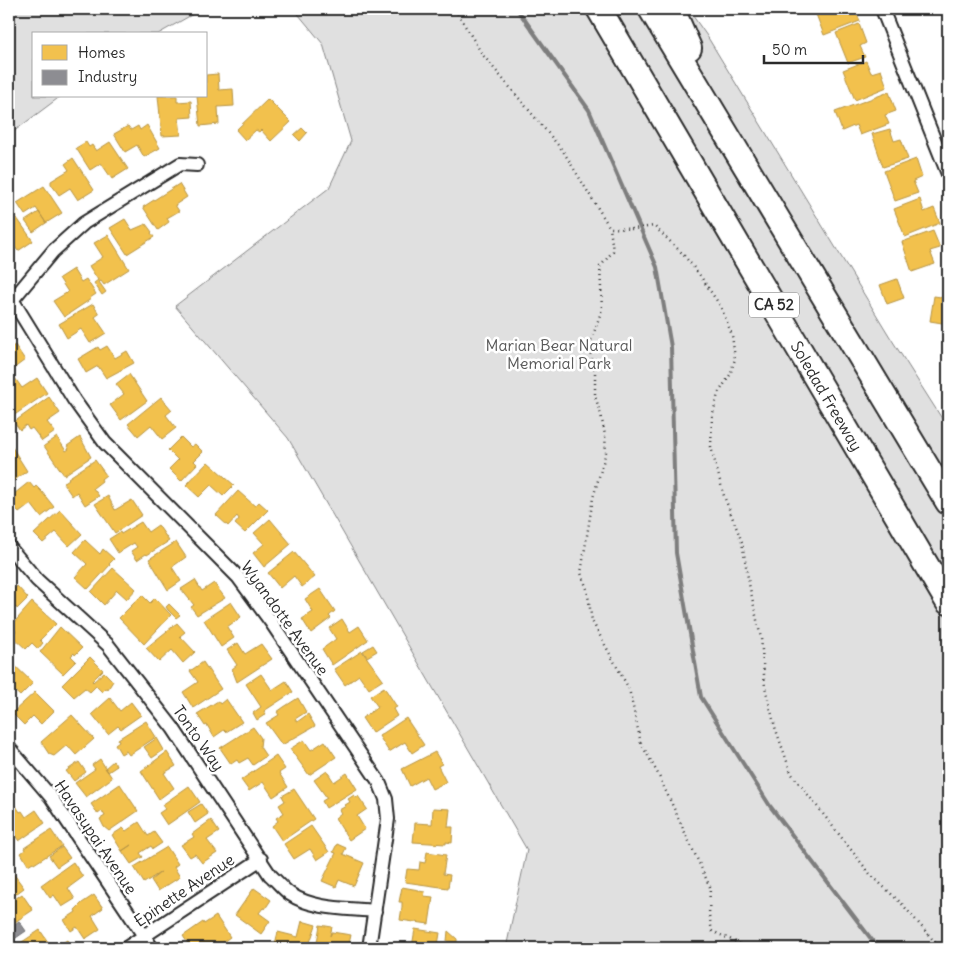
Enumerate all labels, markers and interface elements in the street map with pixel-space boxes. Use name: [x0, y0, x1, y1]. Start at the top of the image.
legend: [32, 32, 208, 98]
scale bar: [764, 32, 863, 64]
text: 50 m: [772, 40, 807, 59]
text: Homes: [78, 43, 125, 62]
text: Industry: [78, 67, 137, 86]
road number: CA 52: [749, 292, 799, 318]
park label: Marian Bear Natural Memorial Park: [486, 335, 632, 373]
street label: Soledad Freeway: [787, 337, 867, 455]
street label: Wyandotte Avenue: [237, 557, 333, 679]
street label: Tonto Way: [169, 701, 229, 775]
street label: Havasupai Avenue: [50, 776, 142, 898]
street label: Epinette Avenue: [130, 849, 238, 931]

